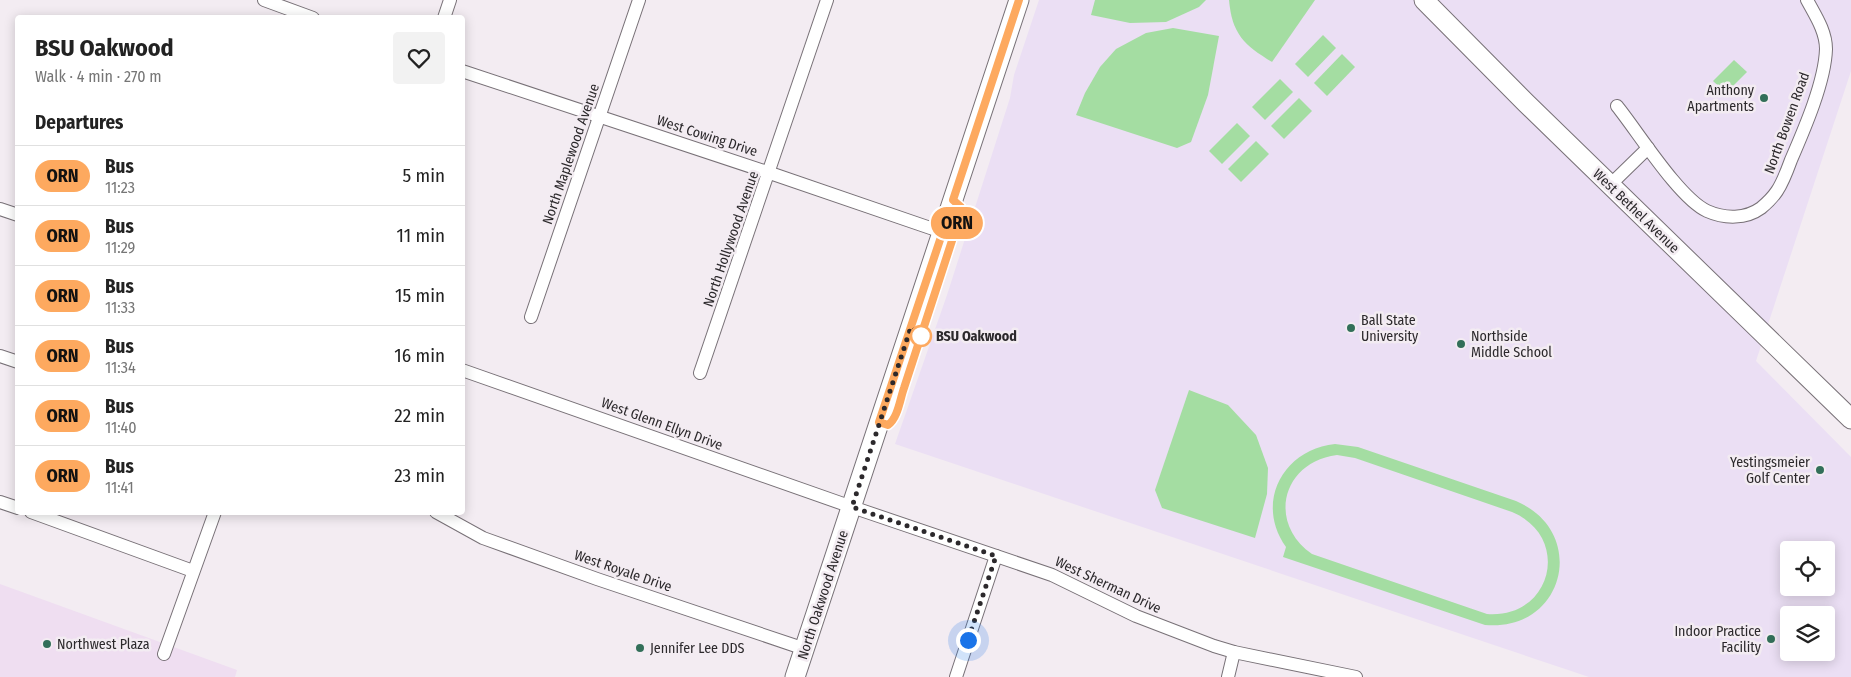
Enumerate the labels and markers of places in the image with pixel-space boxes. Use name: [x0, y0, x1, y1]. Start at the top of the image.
place label: Anthony Apartments: [1687, 82, 1755, 115]
marker: Anthony Apartments: [1758, 92, 1770, 104]
place label: Ball State University: [1361, 312, 1419, 345]
marker: Ball State University: [1345, 322, 1357, 334]
marker: BSU Oakwood: [910, 325, 932, 347]
place label: BSU Oakwood: [936, 328, 1017, 345]
place label: Northside Middle School: [1471, 328, 1552, 361]
marker: Northside Middle School: [1455, 338, 1467, 350]
place label: Yestingsmeier Golf Center: [1730, 454, 1810, 487]
marker: Yestingsmeier Golf Center: [1814, 464, 1826, 476]
place label: Indoor Practice Facility: [1674, 623, 1762, 656]
marker: Indoor Practice Facility: [1765, 633, 1777, 645]
place label: Northwest Plaza: [57, 636, 150, 653]
marker: Northwest Plaza: [41, 638, 53, 650]
place label: Jennifer Lee DDS: [650, 640, 745, 657]
marker: Jennifer Lee DDS: [634, 642, 646, 654]

